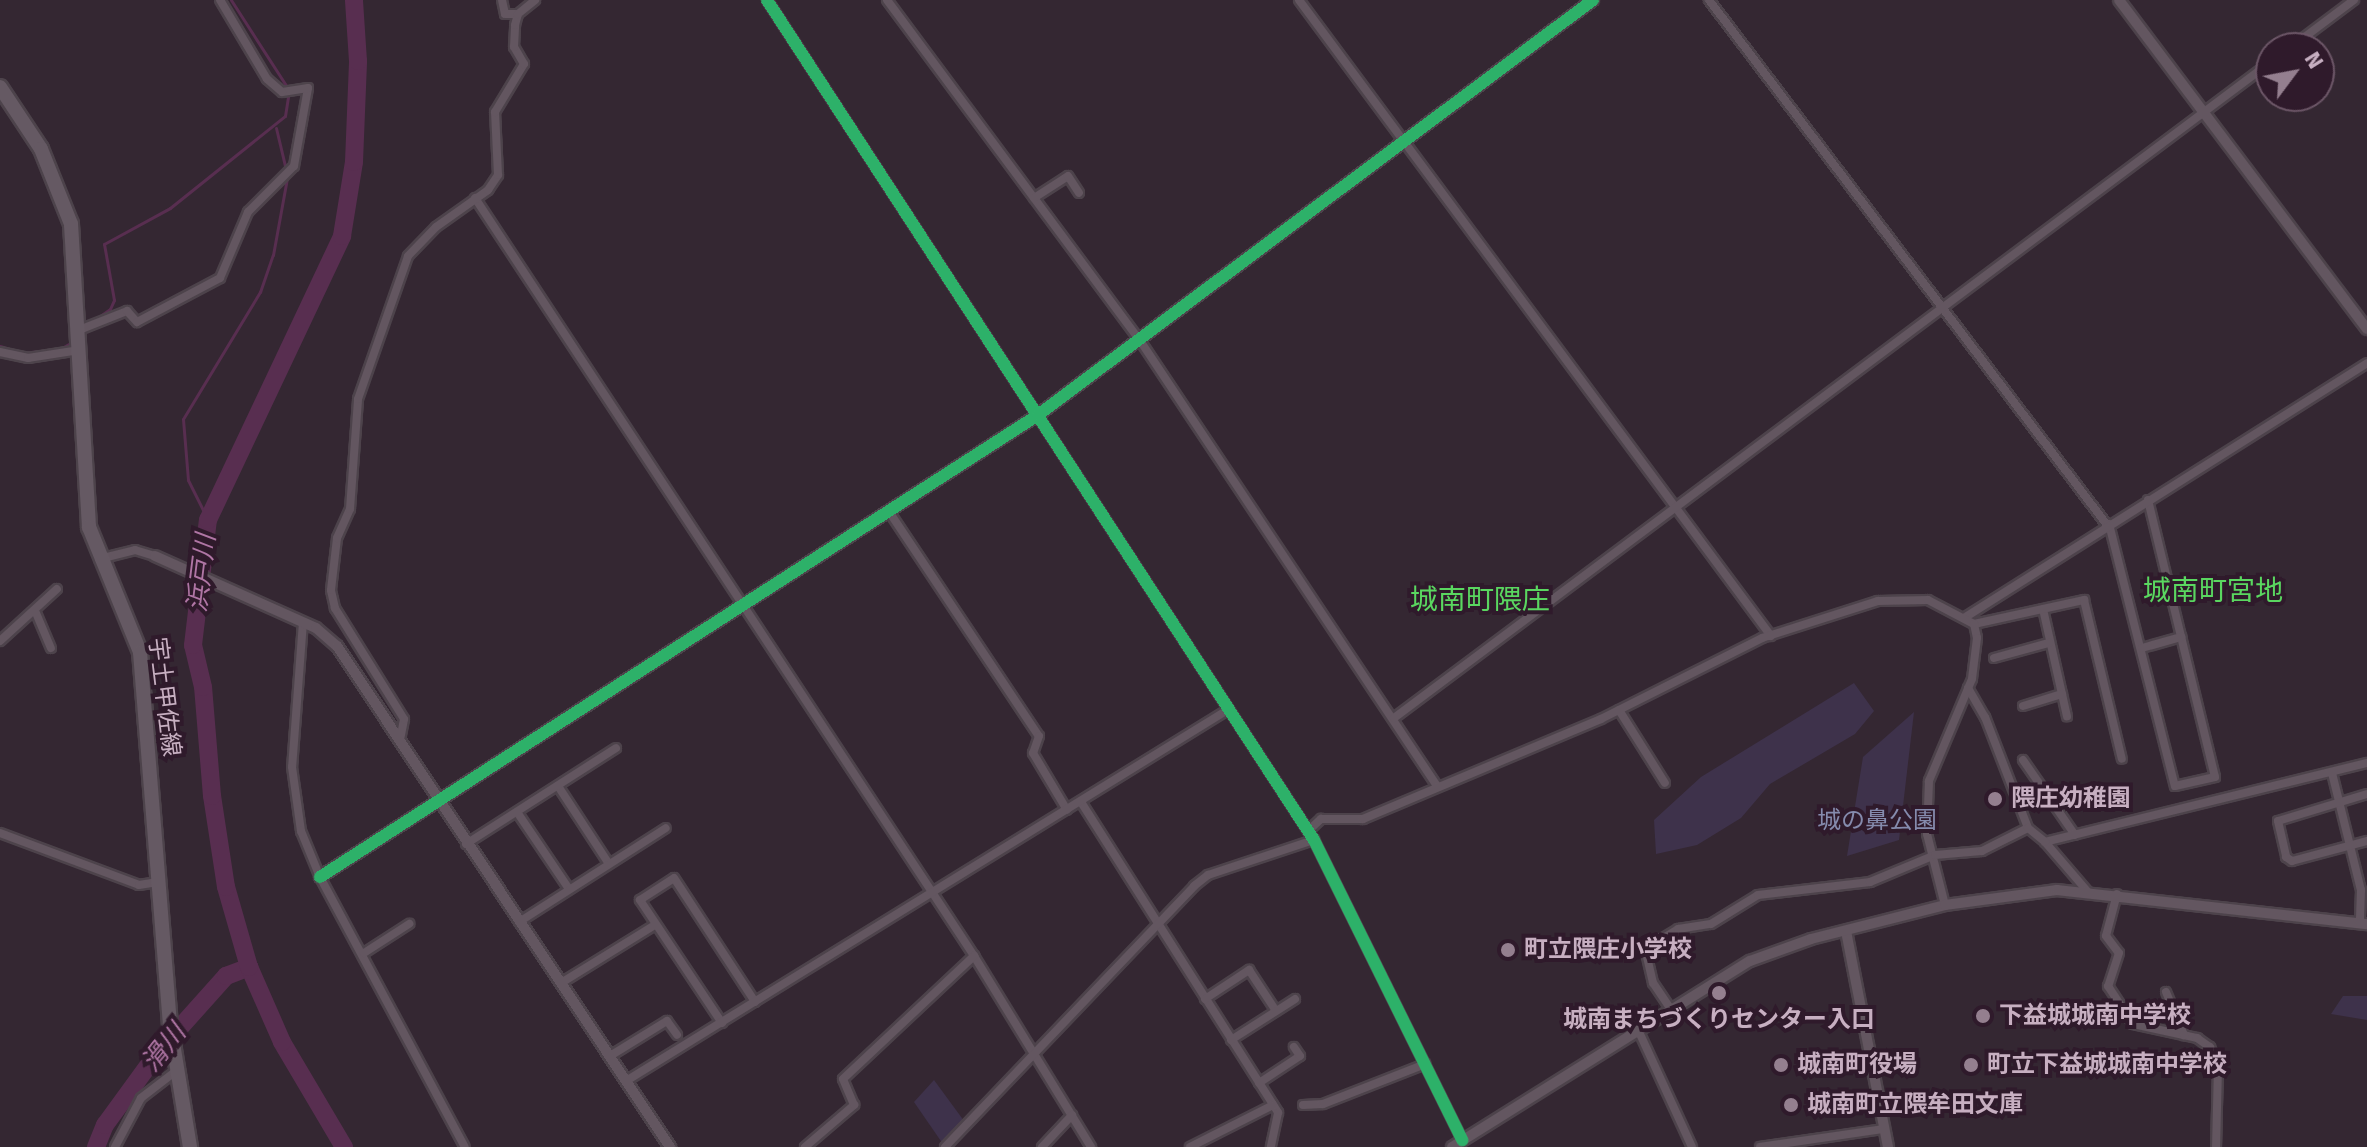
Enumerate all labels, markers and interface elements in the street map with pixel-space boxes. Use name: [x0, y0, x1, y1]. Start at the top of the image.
north arrow: [2255, 32, 2335, 112]
text: N: [2299, 47, 2329, 73]
water label: 浜戸川: [182, 532, 222, 614]
district label: 城南町宮地: [2143, 574, 2283, 608]
district label: 城南町隈庄: [1410, 583, 1550, 617]
street label: 宇土甲佐線: [142, 636, 186, 758]
place label: 隈庄幼稚園: [2011, 785, 2131, 813]
marker: 隈庄幼稚園: [1986, 790, 2004, 808]
park label: 城の鼻公園: [1817, 807, 1937, 835]
place label: 町立隈庄小学校: [1524, 936, 1692, 964]
marker: 町立隈庄小学校: [1499, 941, 1517, 959]
marker: 城南まちづくりセンター入口: [1710, 984, 1728, 1002]
place label: 下益城城南中学校: [1999, 1002, 2191, 1030]
place label: 城南まちづくりセンター入口: [1563, 1006, 1875, 1034]
marker: 下益城城南中学校: [1974, 1007, 1992, 1025]
water label: 滑川: [136, 1018, 192, 1078]
place label: 城南町役場: [1797, 1051, 1917, 1079]
place label: 町立下益城城南中学校: [1987, 1051, 2227, 1079]
marker: 城南町役場: [1772, 1056, 1790, 1074]
marker: 町立下益城城南中学校: [1962, 1056, 1980, 1074]
place label: 城南町立隈牟田文庫: [1807, 1091, 2023, 1119]
marker: 城南町立隈牟田文庫: [1782, 1096, 1800, 1114]

